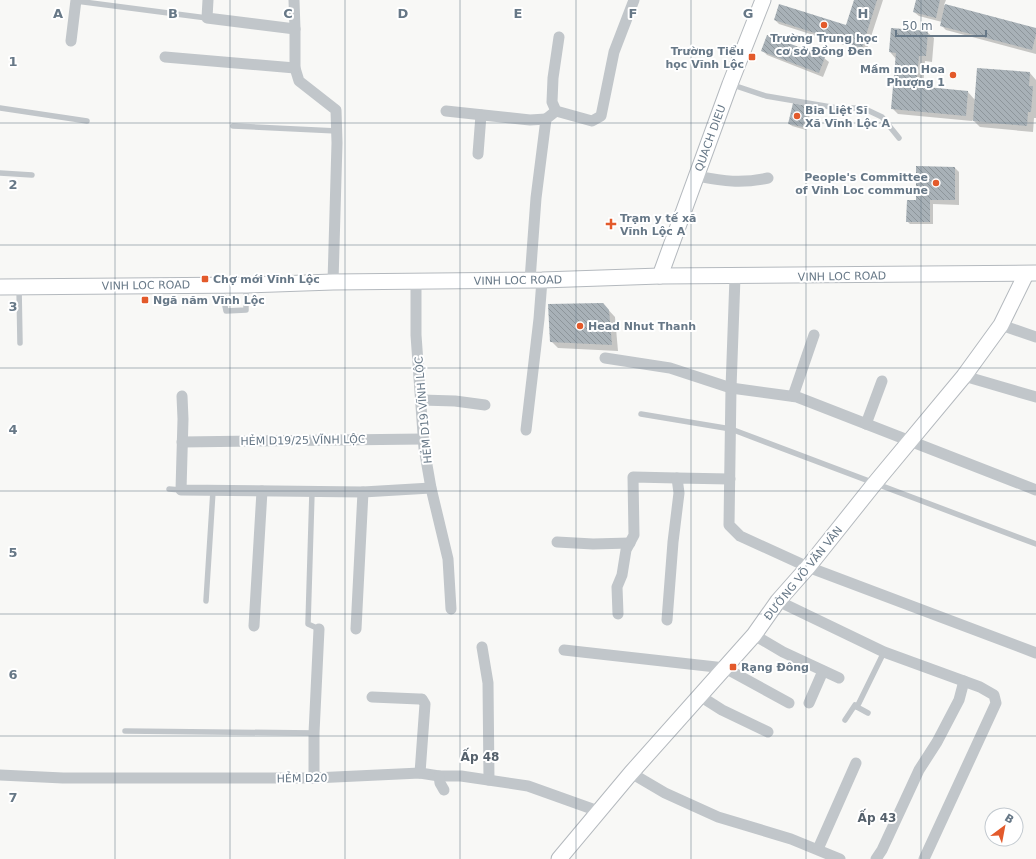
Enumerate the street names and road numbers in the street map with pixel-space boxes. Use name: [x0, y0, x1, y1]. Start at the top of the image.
street label: QUACH DIEU: [692, 103, 729, 173]
street label: VINH LOC ROAD: [798, 269, 886, 284]
street label: VINH LOC ROAD: [474, 273, 562, 288]
street label: VINH LOC ROAD: [102, 278, 190, 293]
street label: HẺM D19 VĨNH LỘC: [411, 356, 435, 464]
street label: HẺM D19/25 VĨNH LỘC: [240, 432, 366, 448]
street label: ĐƯỜNG VÕ VĂN VÂN: [761, 524, 845, 623]
street label: HẺM D20: [277, 771, 327, 785]

